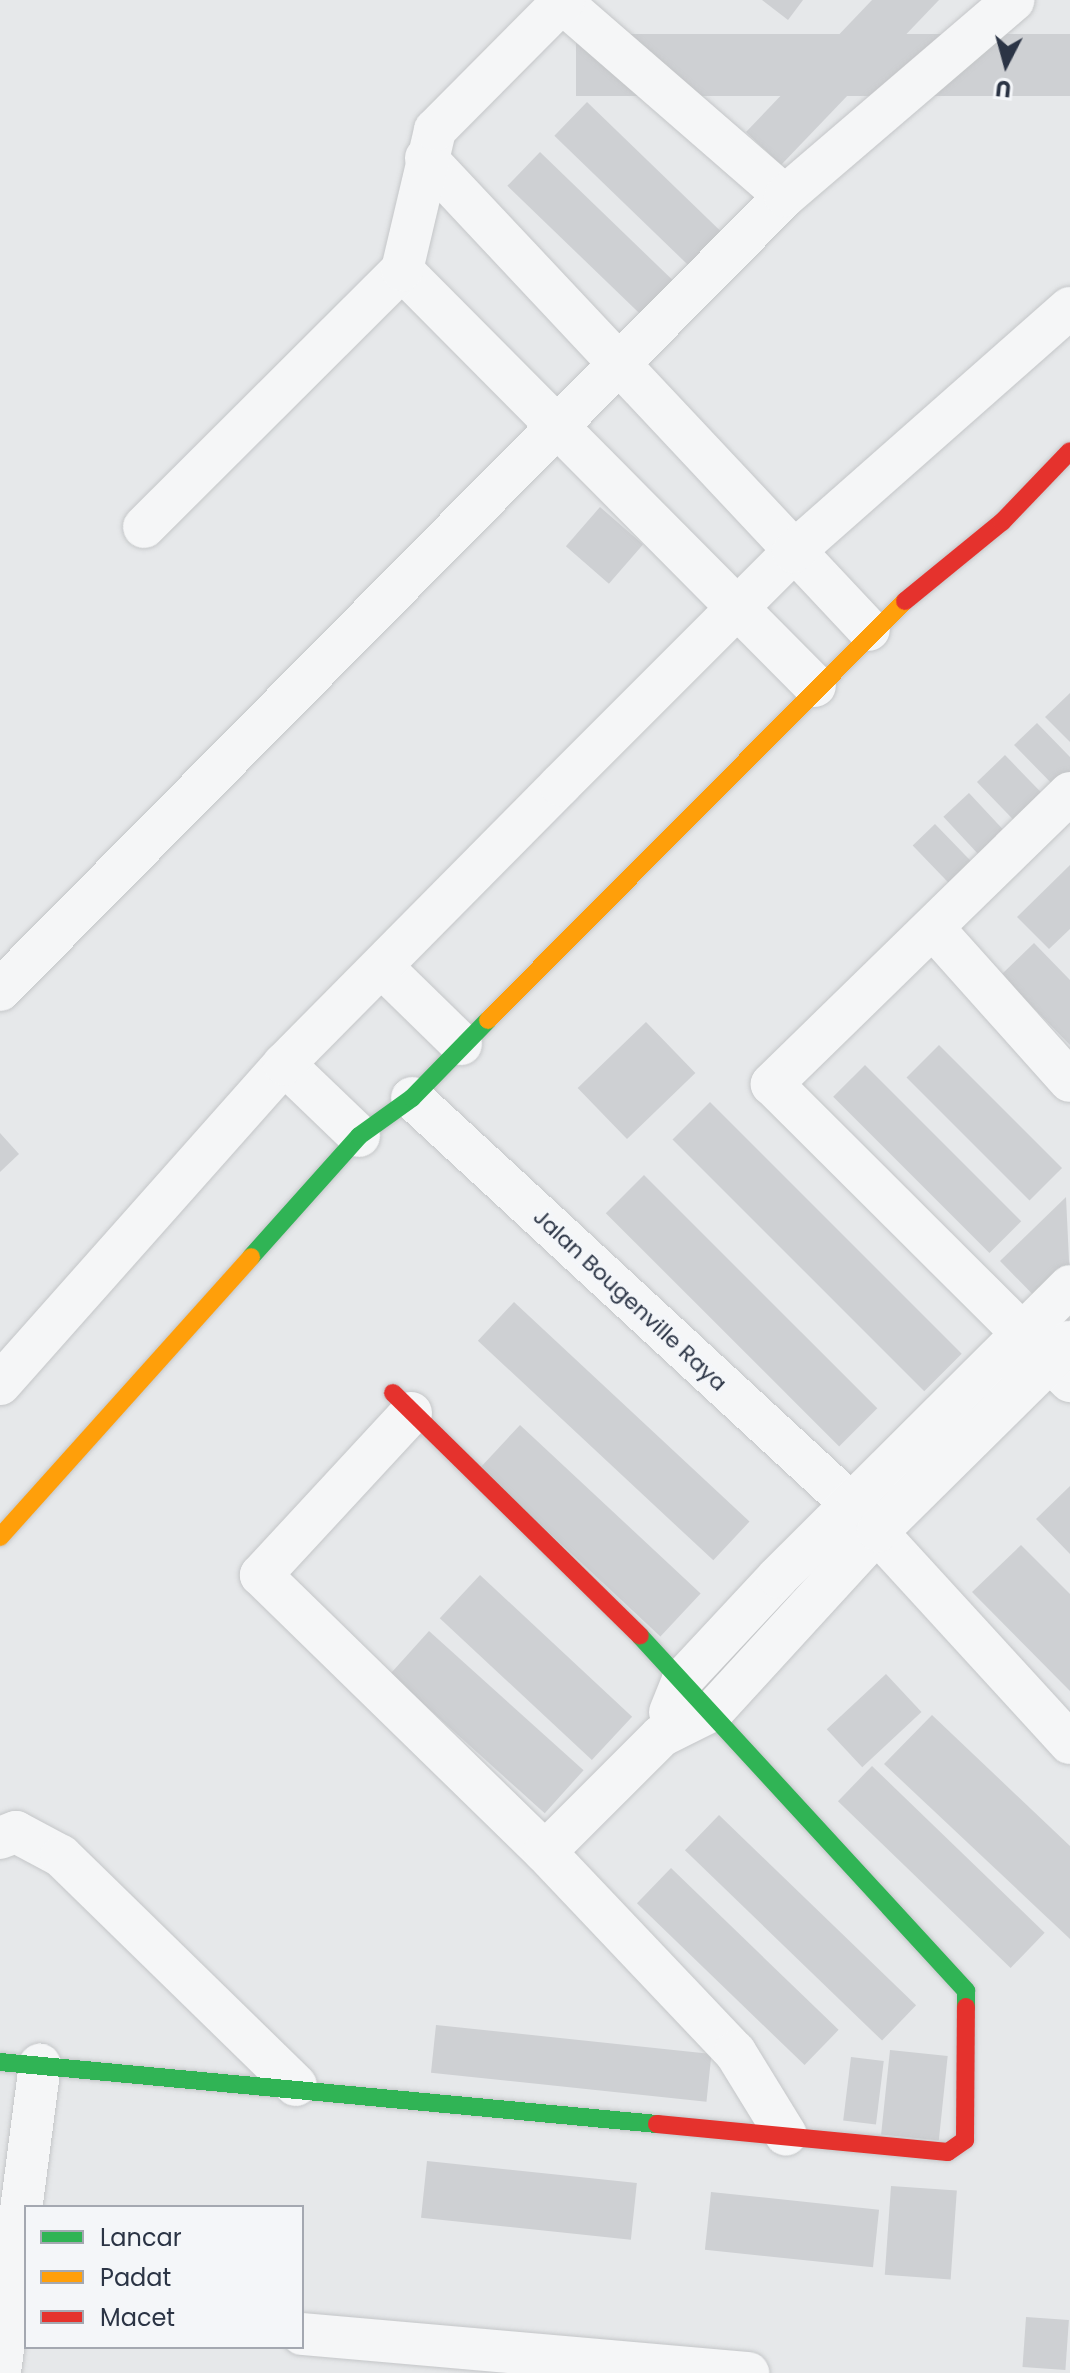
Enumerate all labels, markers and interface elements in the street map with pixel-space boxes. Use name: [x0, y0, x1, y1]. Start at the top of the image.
north arrow: [966, 24, 1046, 104]
text: U: [994, 72, 1013, 105]
street label: Jalan Bougenville Raya: [528, 1204, 732, 1396]
legend: [24, 2205, 304, 2349]
text: Lancar: [100, 2221, 182, 2254]
text: Padat: [100, 2261, 171, 2294]
text: Macet: [100, 2301, 175, 2334]

